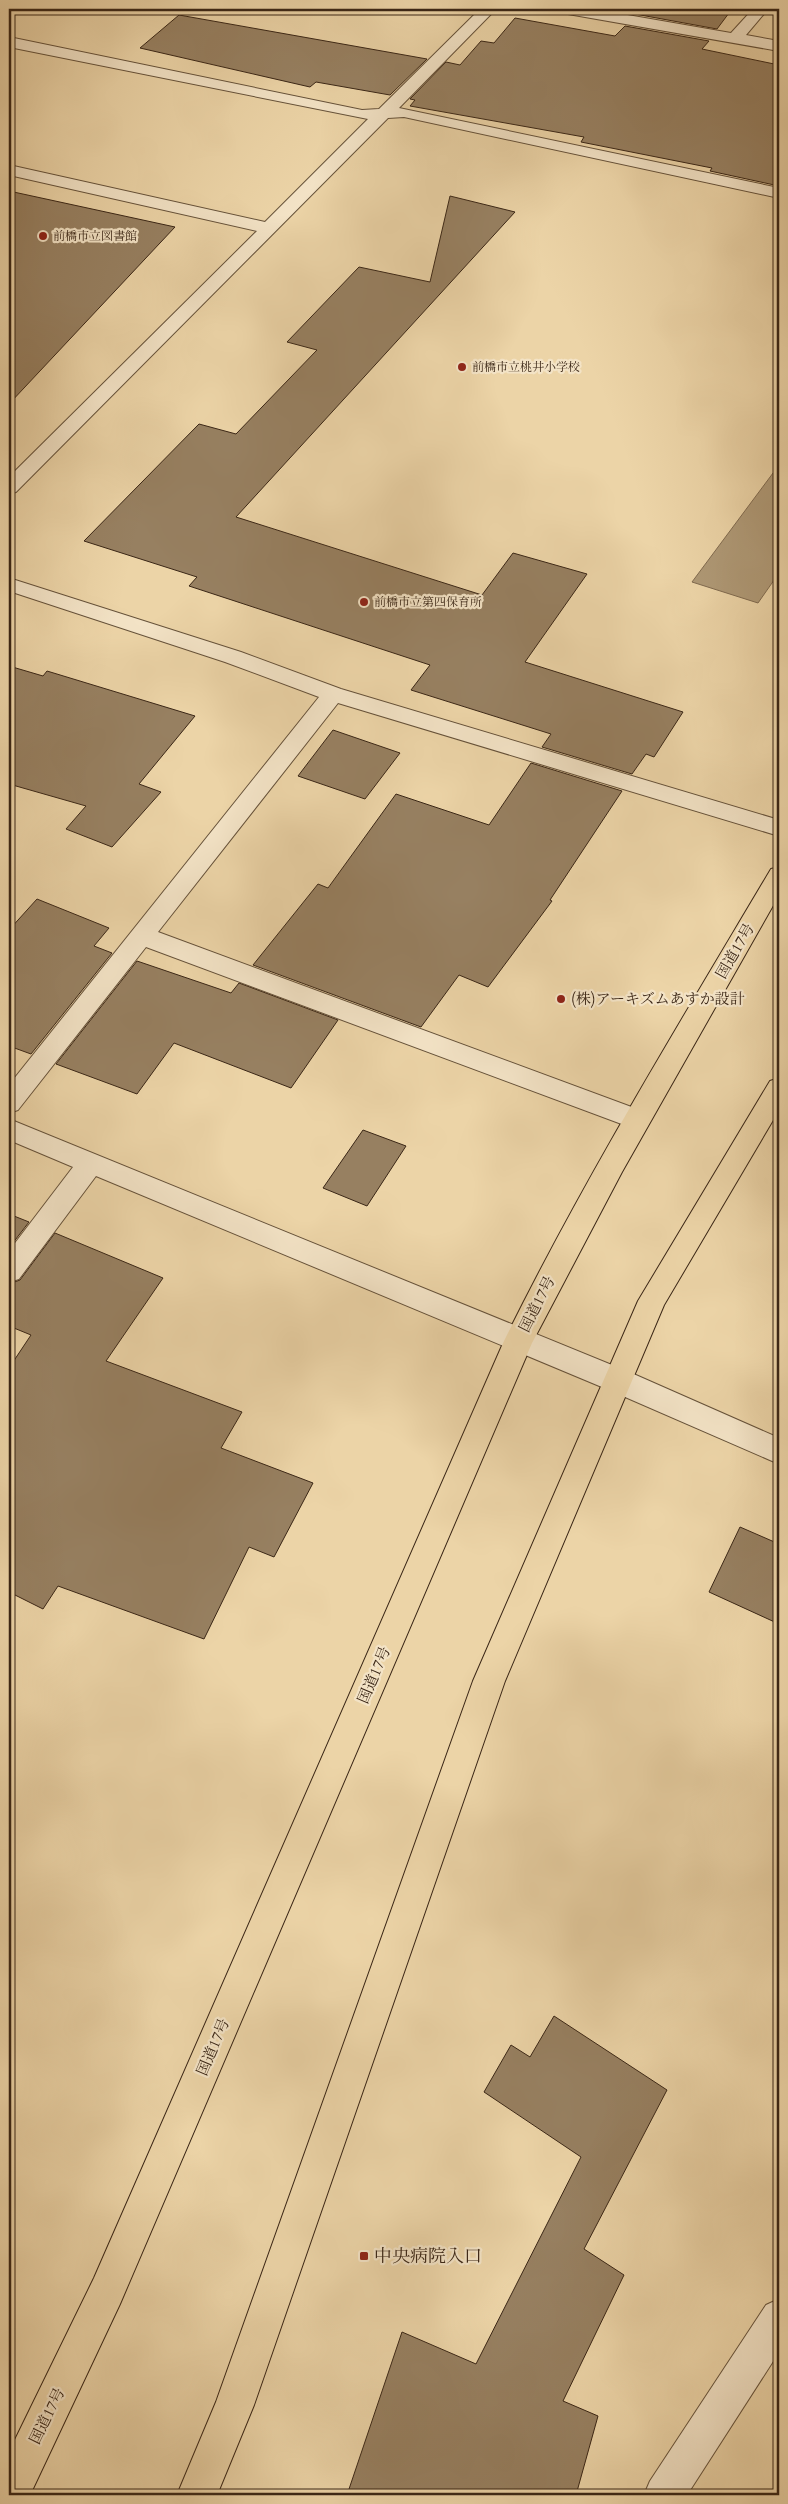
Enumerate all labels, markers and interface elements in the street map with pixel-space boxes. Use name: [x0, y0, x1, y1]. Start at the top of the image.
place label: 前橋市立図書館: [53, 228, 137, 244]
marker: 前橋市立図書館: [37, 230, 49, 242]
place label: 前橋市立桃井小学校: [472, 359, 580, 375]
marker: 前橋市立桃井小学校: [456, 361, 468, 373]
place label: 前橋市立第四保育所: [374, 594, 482, 610]
marker: 前橋市立第四保育所: [358, 596, 370, 608]
street label: 国道17号: [711, 920, 759, 982]
place label: (株)アーキズムあすか設計: [571, 989, 745, 1009]
marker: (株)アーキズムあすか設計: [555, 993, 567, 1005]
street label: 国道17号: [514, 1273, 560, 1335]
street label: 国道17号: [353, 1643, 395, 1707]
street label: 国道17号: [192, 2015, 234, 2079]
place label: 中央病院入口: [374, 2244, 482, 2269]
marker: 中央病院入口: [358, 2250, 370, 2262]
street label: 国道17号: [25, 2384, 69, 2448]

